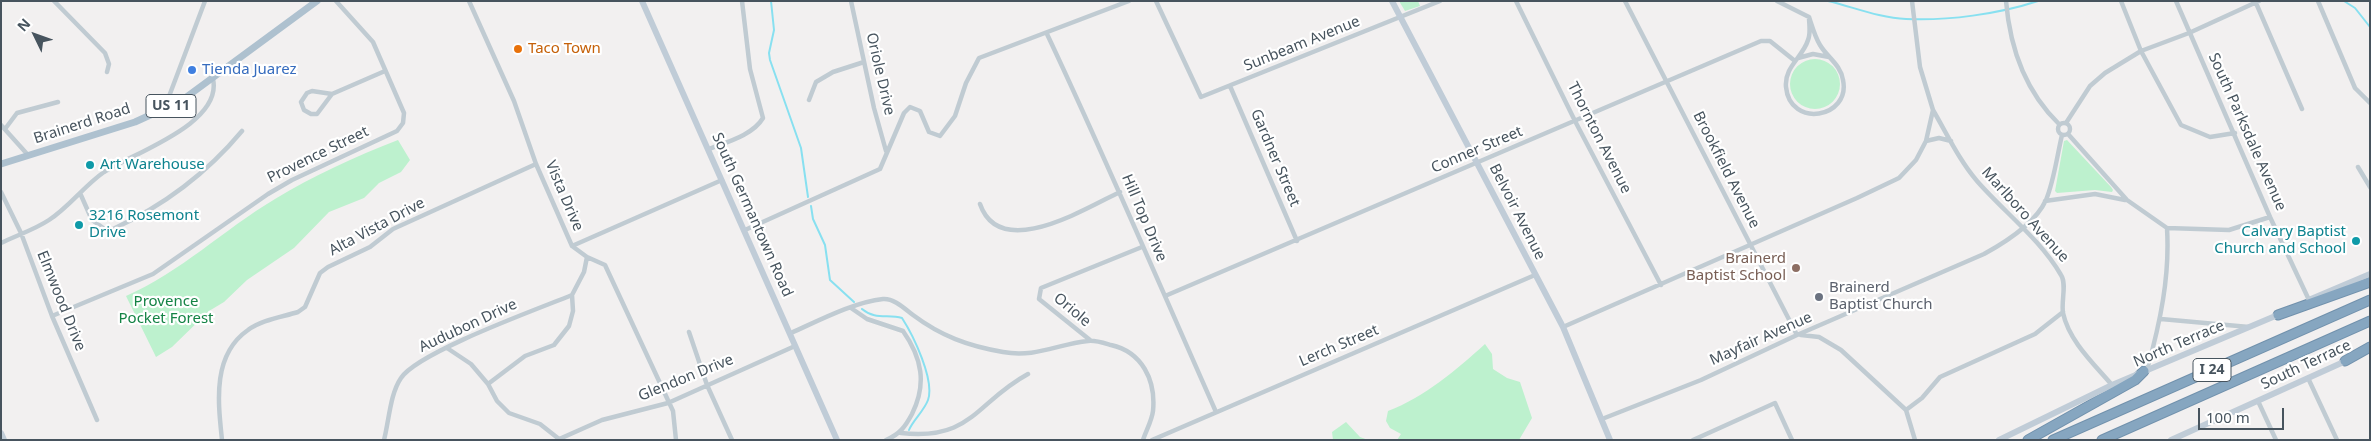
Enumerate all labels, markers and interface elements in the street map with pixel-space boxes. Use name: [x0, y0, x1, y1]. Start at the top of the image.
north arrow: [10, 10, 60, 60]
street label: Sunbeam Avenue: [1241, 13, 1363, 75]
text: N: [13, 14, 34, 35]
street label: Oriole Drive: [862, 31, 898, 117]
place label: Taco Town: [528, 40, 601, 58]
marker: Taco Town: [512, 43, 524, 55]
street label: South Parksdale Avenue: [2204, 50, 2290, 214]
place label: Tienda Juarez: [202, 61, 297, 79]
marker: Tienda Juarez: [186, 64, 198, 76]
street label: Thornton Avenue: [1563, 79, 1635, 197]
road number: US 11: [146, 94, 196, 118]
street label: Brainerd Road: [31, 100, 133, 148]
street label: Gardner Street: [1246, 107, 1304, 209]
street label: Brookfield Avenue: [1689, 108, 1763, 232]
street label: Provence Street: [264, 123, 372, 187]
street label: Conner Street: [1429, 123, 1525, 177]
street label: South Germantown Road: [708, 130, 796, 300]
place label: Art Warehouse: [100, 156, 205, 174]
street label: Vista Drive: [541, 158, 587, 234]
marker: Art Warehouse: [84, 159, 96, 171]
street label: Belvoir Avenue: [1485, 161, 1549, 263]
street label: Marlboro Avenue: [1978, 164, 2072, 266]
street label: Hill Top Drive: [1118, 172, 1170, 264]
street label: Alta Vista Drive: [326, 194, 428, 260]
place label: 3216 Rosemont Drive: [89, 207, 199, 242]
marker: 3216 Rosemont Drive: [73, 219, 85, 231]
place label: Calvary Baptist Church and School: [2214, 223, 2346, 258]
marker: Calvary Baptist Church and School: [2350, 235, 2362, 247]
street label: Elmwood Drive: [33, 248, 89, 354]
place label: Brainerd Baptist School: [1686, 250, 1786, 285]
marker: Brainerd Baptist School: [1790, 262, 1802, 274]
place label: Brainerd Baptist Church: [1829, 279, 1933, 314]
street label: Oriole: [1050, 289, 1094, 331]
marker: Brainerd Baptist Church: [1813, 291, 1825, 303]
park label: Provence Pocket Forest: [119, 293, 213, 328]
street label: Audubon Drive: [416, 295, 520, 357]
street label: Mayfair Avenue: [1707, 308, 1815, 370]
street label: North Terrace: [2131, 317, 2227, 371]
street label: Lerch Street: [1297, 321, 1381, 371]
street label: South Terrace: [2258, 336, 2354, 394]
street label: Glendon Drive: [636, 351, 736, 405]
road number: I 24: [2193, 358, 2231, 382]
scale bar: [2201, 398, 2287, 430]
text: 100 m: [2206, 407, 2250, 427]

